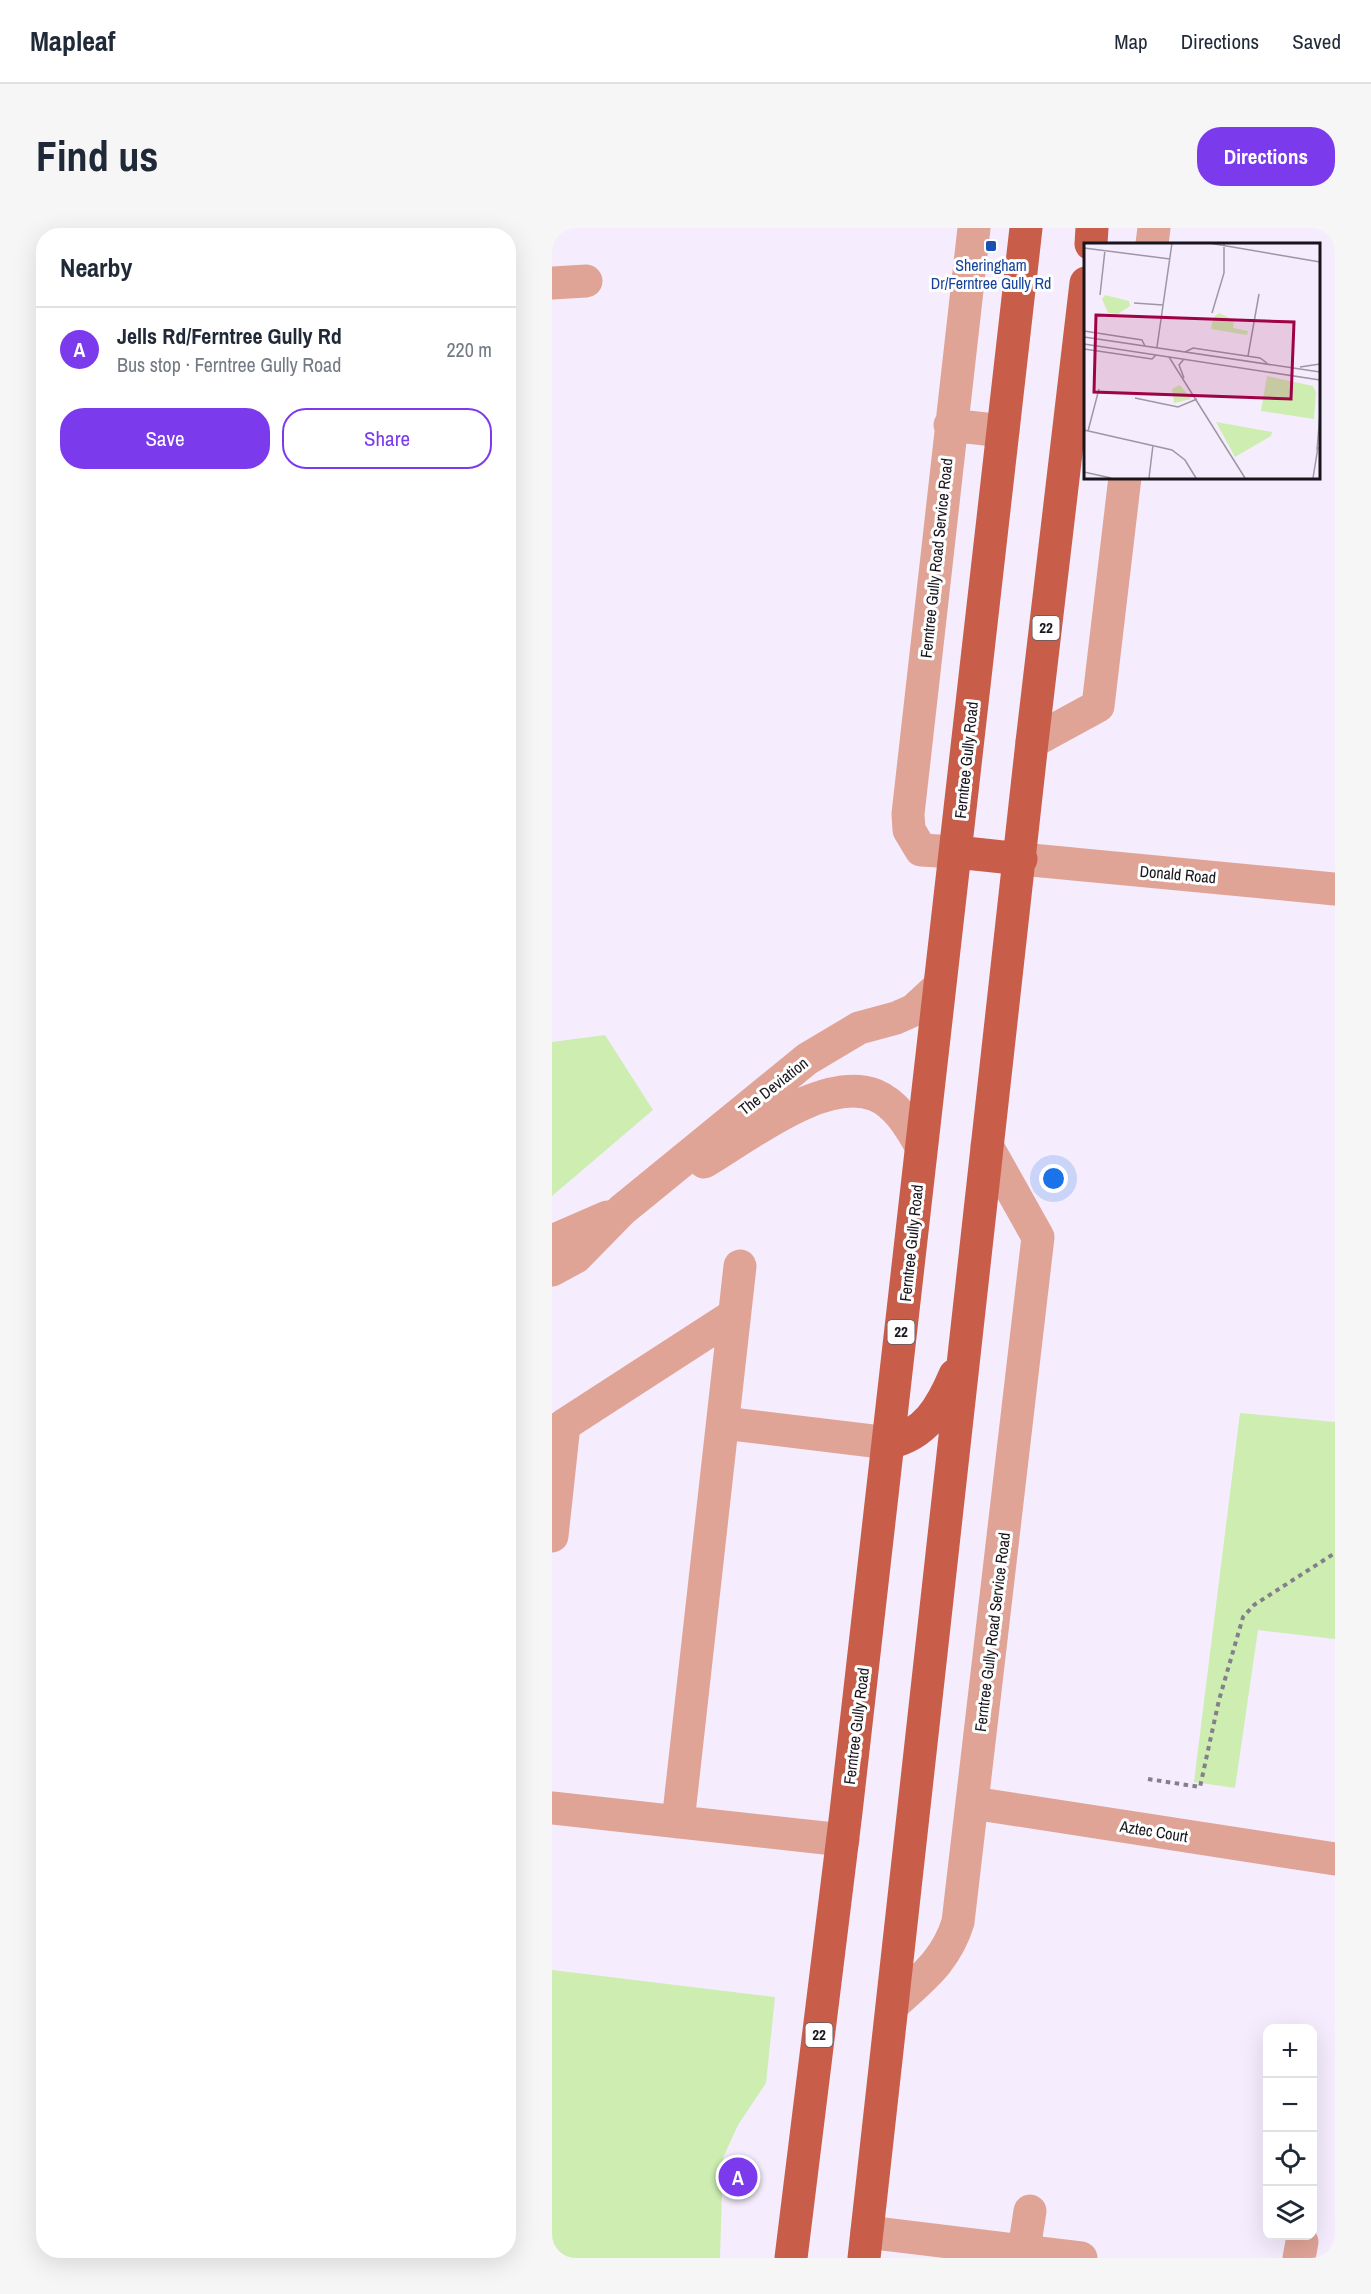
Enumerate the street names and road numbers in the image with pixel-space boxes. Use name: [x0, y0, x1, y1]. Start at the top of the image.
street label: Ferntree Gully Road Service Road: [915, 457, 957, 659]
road number: 22: [1032, 616, 1060, 640]
street label: Ferntree Gully Road: [949, 700, 983, 820]
street label: Donald Road: [1139, 860, 1217, 888]
street label: The Deviation: [734, 1052, 812, 1120]
street label: Ferntree Gully Road: [894, 1183, 928, 1303]
road number: 22: [888, 1320, 914, 1344]
street label: Ferntree Gully Road Service Road: [969, 1531, 1015, 1733]
street label: Ferntree Gully Road: [838, 1666, 874, 1786]
street label: Aztec Court: [1117, 1815, 1190, 1847]
road number: 22: [806, 2023, 832, 2047]

